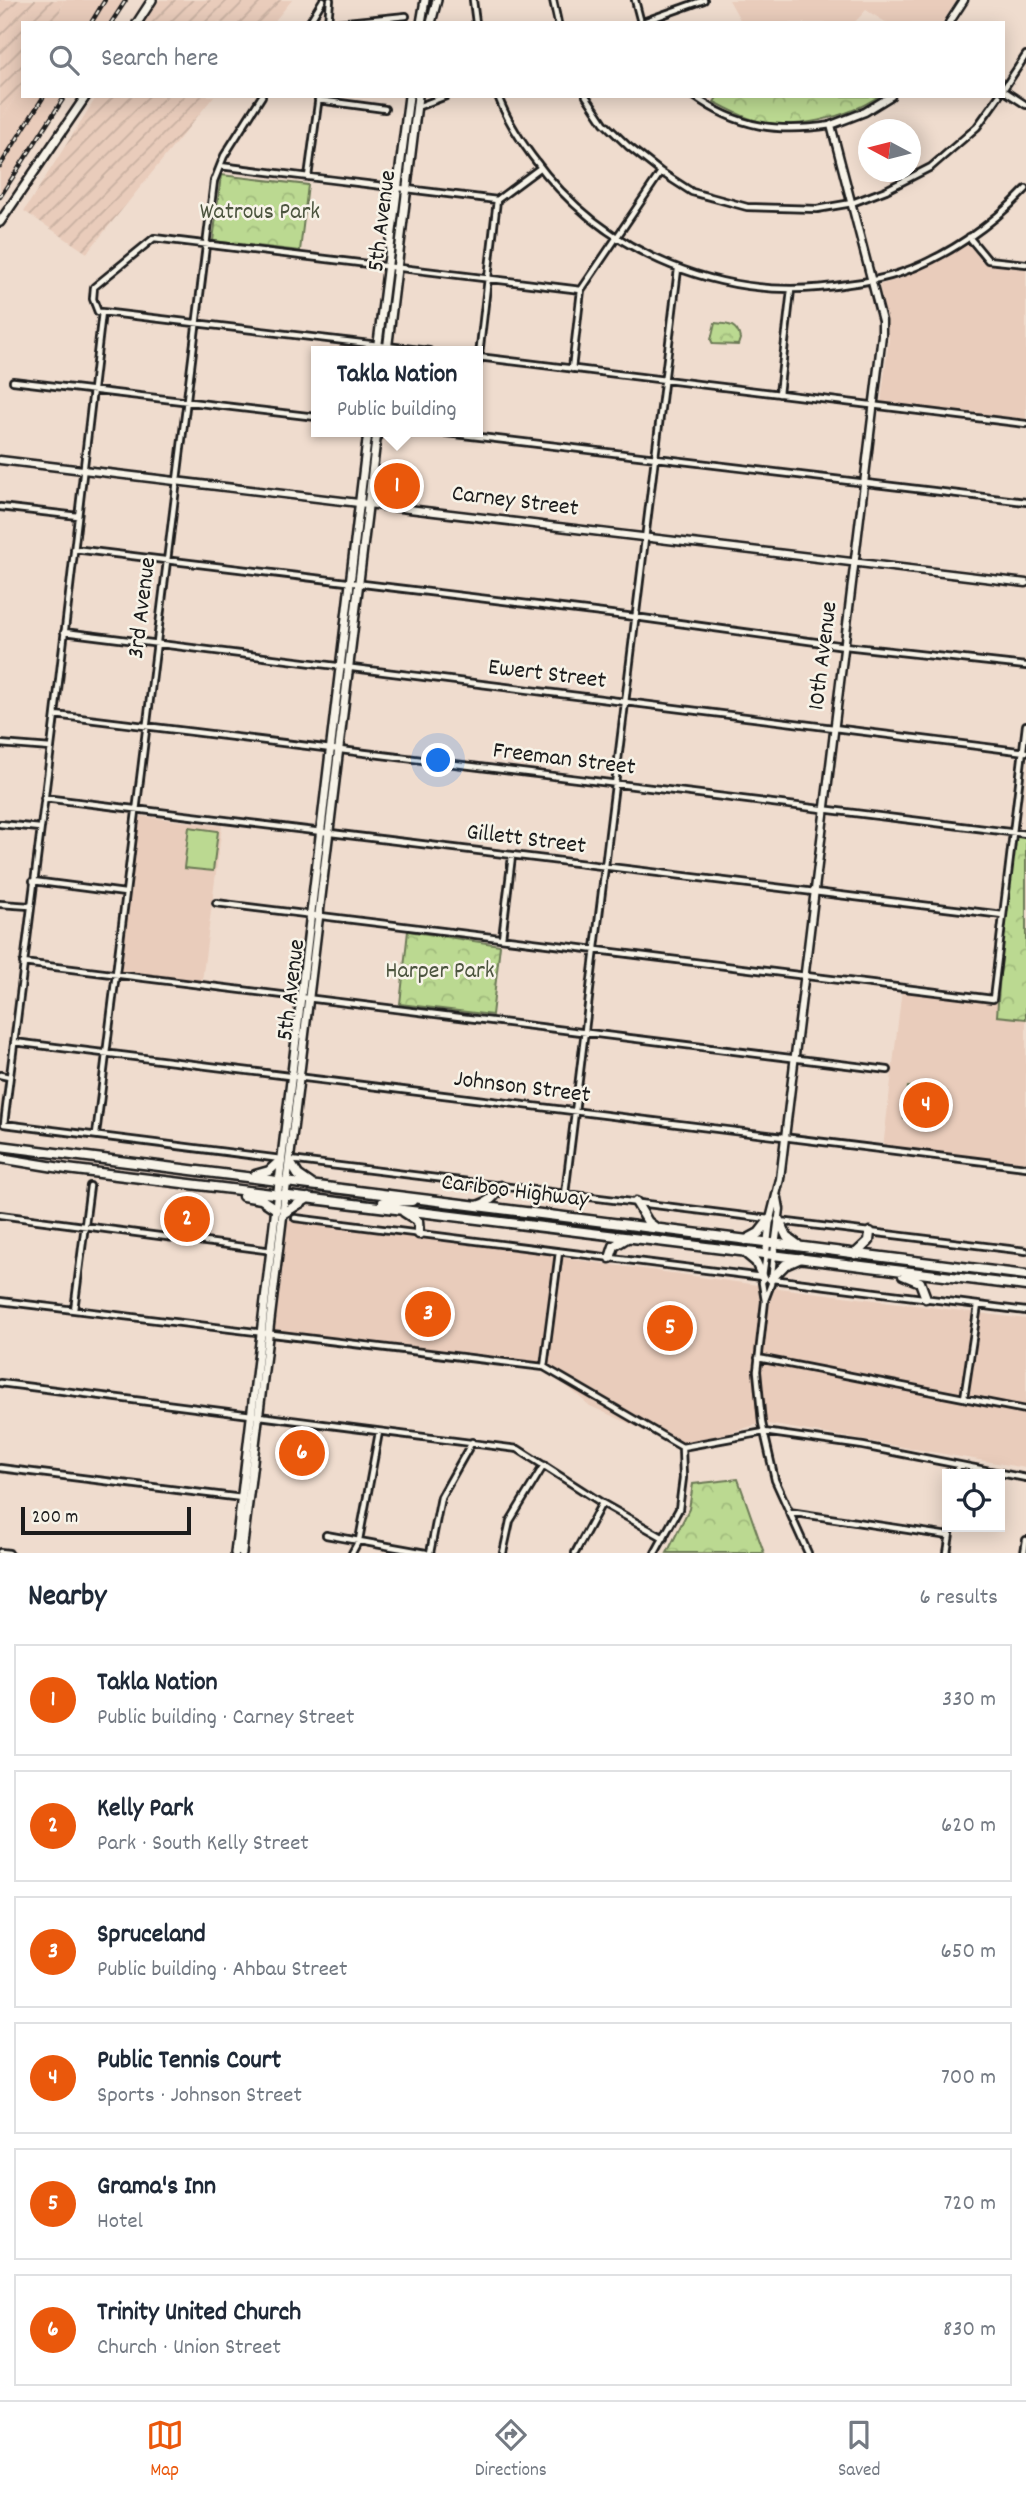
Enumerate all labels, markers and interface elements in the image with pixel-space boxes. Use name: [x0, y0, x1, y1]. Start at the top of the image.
search box: [21, 21, 1005, 98]
icon: search: [45, 41, 83, 79]
text: Search here: [101, 41, 219, 78]
north arrow: [858, 119, 921, 182]
street label: 5th Avenue: [360, 168, 406, 274]
park label: Watrous Park: [200, 196, 320, 230]
popup: [311, 346, 483, 437]
text: Takla Nation: [337, 357, 457, 394]
text: Public building: [337, 394, 456, 427]
pin: 1: [374, 460, 420, 512]
street label: Carney Street: [450, 477, 580, 527]
street label: 3rd Avenue: [120, 555, 166, 661]
street label: 10th Avenue: [800, 600, 848, 712]
street label: Ewert Street: [486, 651, 608, 699]
street label: Freeman Street: [491, 734, 637, 786]
your location: [421, 743, 455, 777]
street label: Gillett Street: [464, 816, 588, 864]
street label: 5th Avenue: [269, 937, 315, 1043]
park label: Harper Park: [385, 955, 495, 989]
street label: Johnson Street: [452, 1063, 592, 1113]
pin: 4: [903, 1079, 949, 1131]
street label: Cariboo Highway: [439, 1166, 592, 1218]
pin: 2: [164, 1193, 210, 1245]
pin: 3: [405, 1288, 451, 1340]
pin: 5: [647, 1302, 693, 1354]
pin: 6: [279, 1427, 325, 1479]
map controls: [942, 1469, 1005, 1532]
button: locate: [942, 1469, 1005, 1532]
scale bar: [21, 1504, 191, 1536]
text: 200 m: [32, 1505, 78, 1532]
text: Nearby: [28, 1577, 106, 1620]
text: 6 results: [920, 1582, 998, 1615]
text: Takla Nation: [97, 1665, 218, 1702]
text: 1: [50, 1684, 56, 1717]
text: 330 m: [942, 1684, 996, 1717]
text: Public building · Carney Street: [97, 1702, 354, 1735]
text: Kelly Park: [97, 1791, 194, 1828]
text: 2: [48, 1810, 58, 1843]
text: 620 m: [941, 1810, 996, 1843]
text: Park · South Kelly Street: [97, 1828, 309, 1861]
text: Spruceland: [97, 1917, 206, 1954]
text: 3: [48, 1936, 58, 1969]
text: 650 m: [940, 1936, 996, 1969]
text: Public building · Ahbau Street: [97, 1954, 347, 1987]
text: Public Tennis Court: [97, 2043, 281, 2080]
text: 4: [48, 2062, 58, 2095]
text: 700 m: [941, 2062, 996, 2095]
text: Sports · Johnson Street: [97, 2080, 302, 2113]
text: Grama's Inn: [97, 2169, 216, 2206]
text: 5: [48, 2188, 58, 2221]
text: 720 m: [944, 2188, 996, 2221]
text: Hotel: [97, 2206, 143, 2239]
text: Trinity United Church: [97, 2295, 301, 2332]
text: 6: [47, 2314, 59, 2347]
text: 830 m: [943, 2314, 996, 2347]
text: Church · Union Street: [97, 2332, 281, 2365]
tab: Map: [146, 2416, 184, 2485]
tab: Directions: [475, 2416, 547, 2485]
tab: Saved: [838, 2416, 880, 2485]

